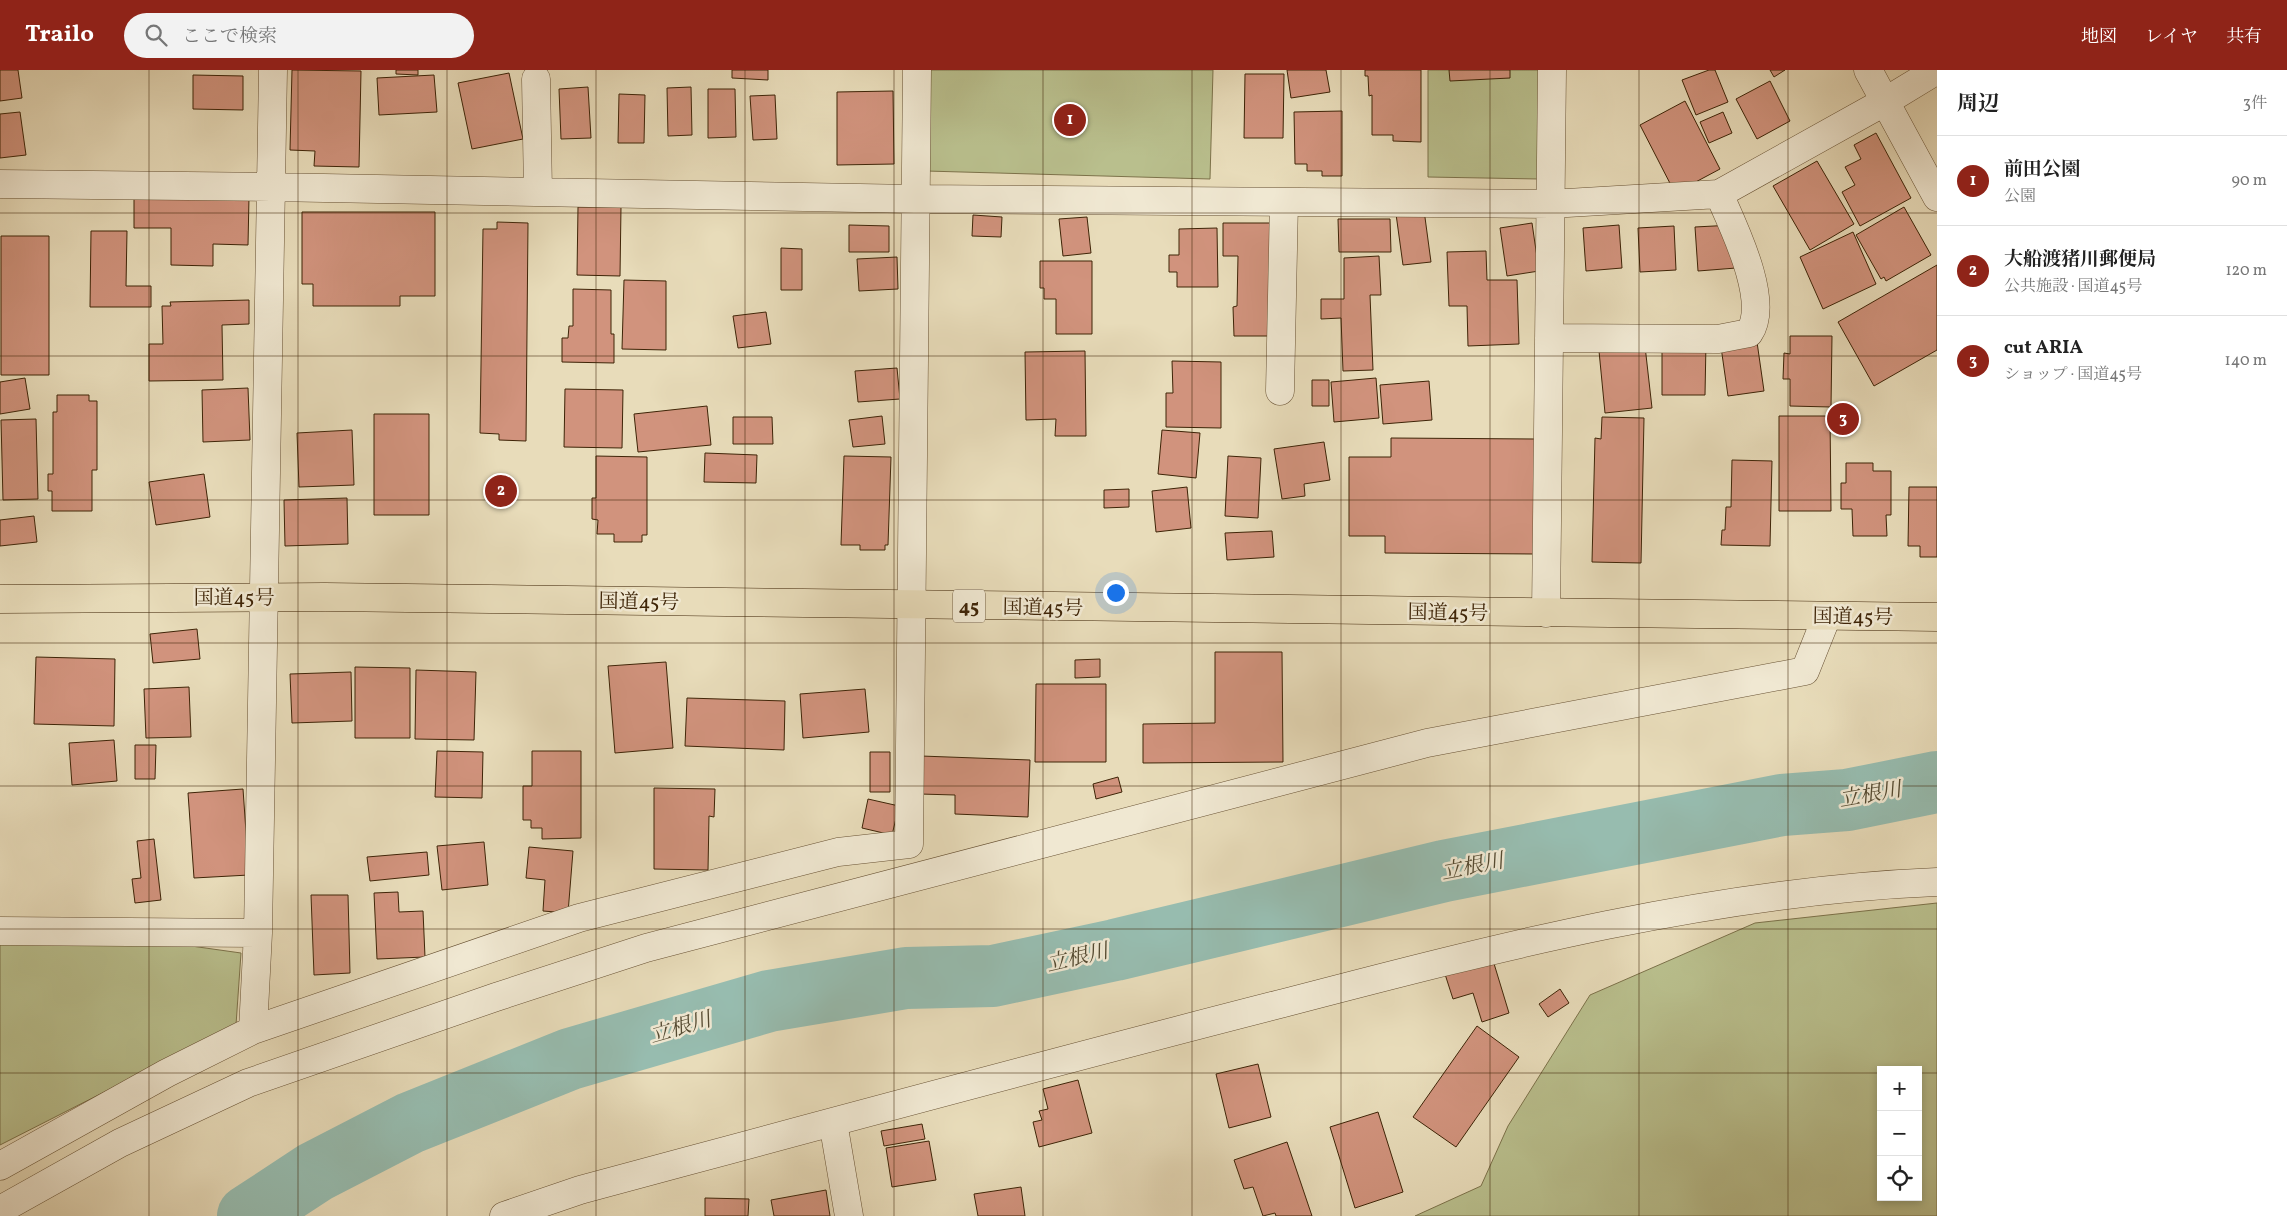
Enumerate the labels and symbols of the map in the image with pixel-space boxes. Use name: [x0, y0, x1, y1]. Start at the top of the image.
pin: 1: [1054, 101, 1086, 139]
pin: 3: [1827, 400, 1859, 438]
pin: 2: [485, 472, 517, 510]
your location: [1103, 580, 1129, 606]
street label: 国道45号: [194, 585, 274, 613]
street label: 国道45号: [598, 588, 680, 618]
road number: 45: [953, 590, 985, 622]
street label: 国道45号: [1002, 594, 1084, 624]
street label: 国道45号: [1407, 599, 1489, 629]
street label: 国道45号: [1812, 603, 1894, 633]
water label: 立根川: [1837, 775, 1906, 815]
water label: 立根川: [1439, 847, 1508, 888]
water label: 立根川: [1043, 937, 1113, 980]
water label: 立根川: [646, 1005, 717, 1051]

